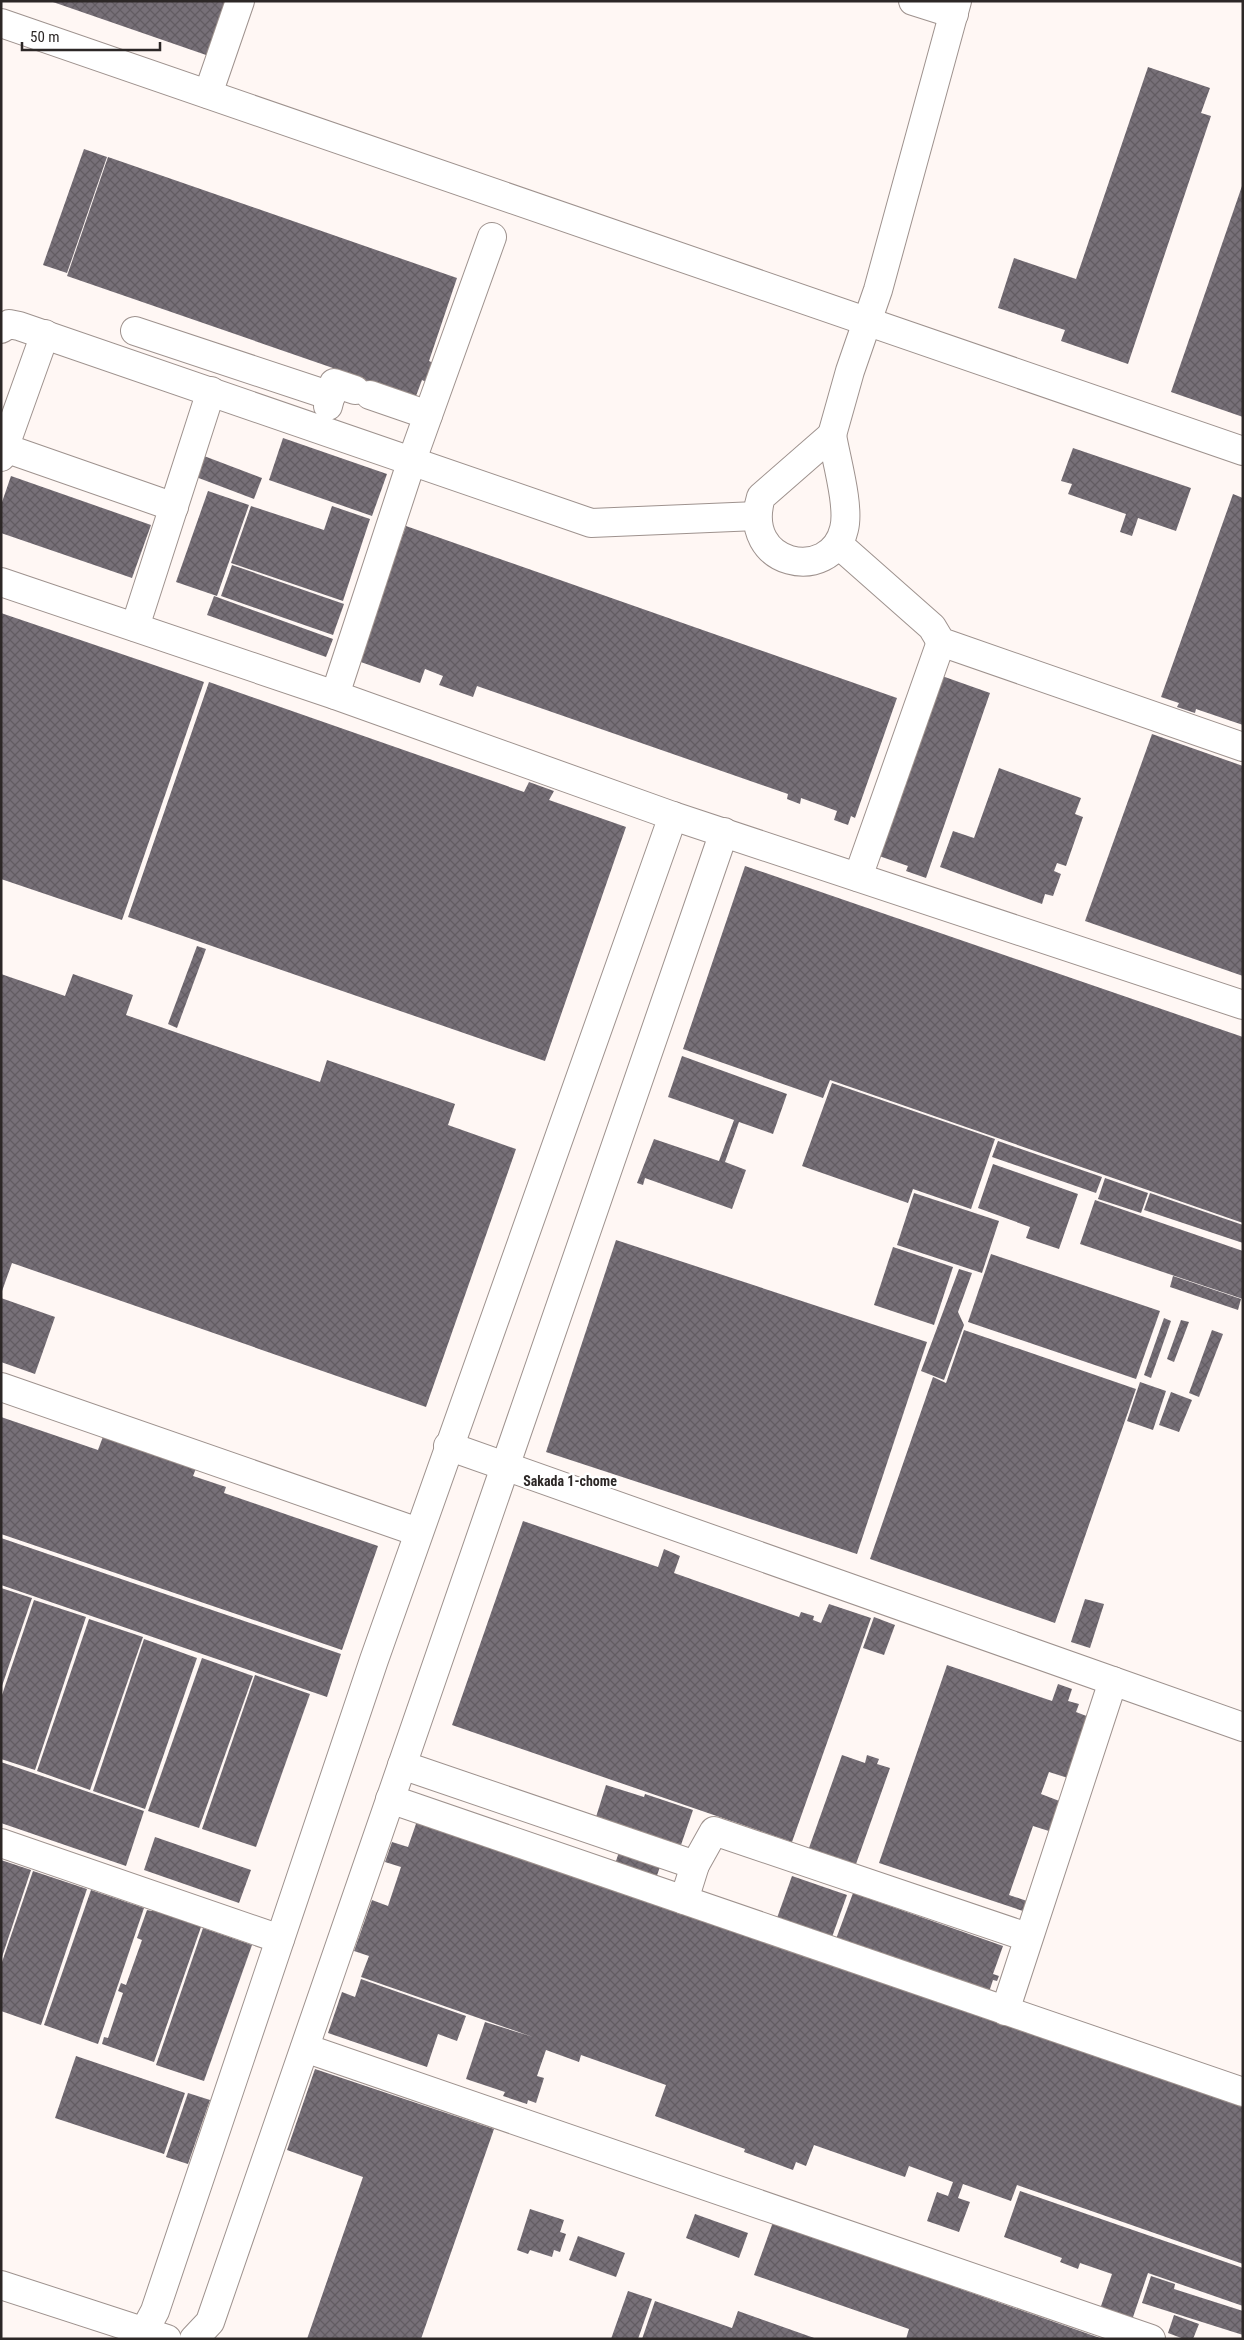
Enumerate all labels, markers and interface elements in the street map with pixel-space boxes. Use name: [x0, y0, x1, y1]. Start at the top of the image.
scale bar: [22, 20, 160, 52]
text: 50 m: [30, 28, 60, 46]
district label: Sakada 1-chome: [523, 1473, 617, 1489]

